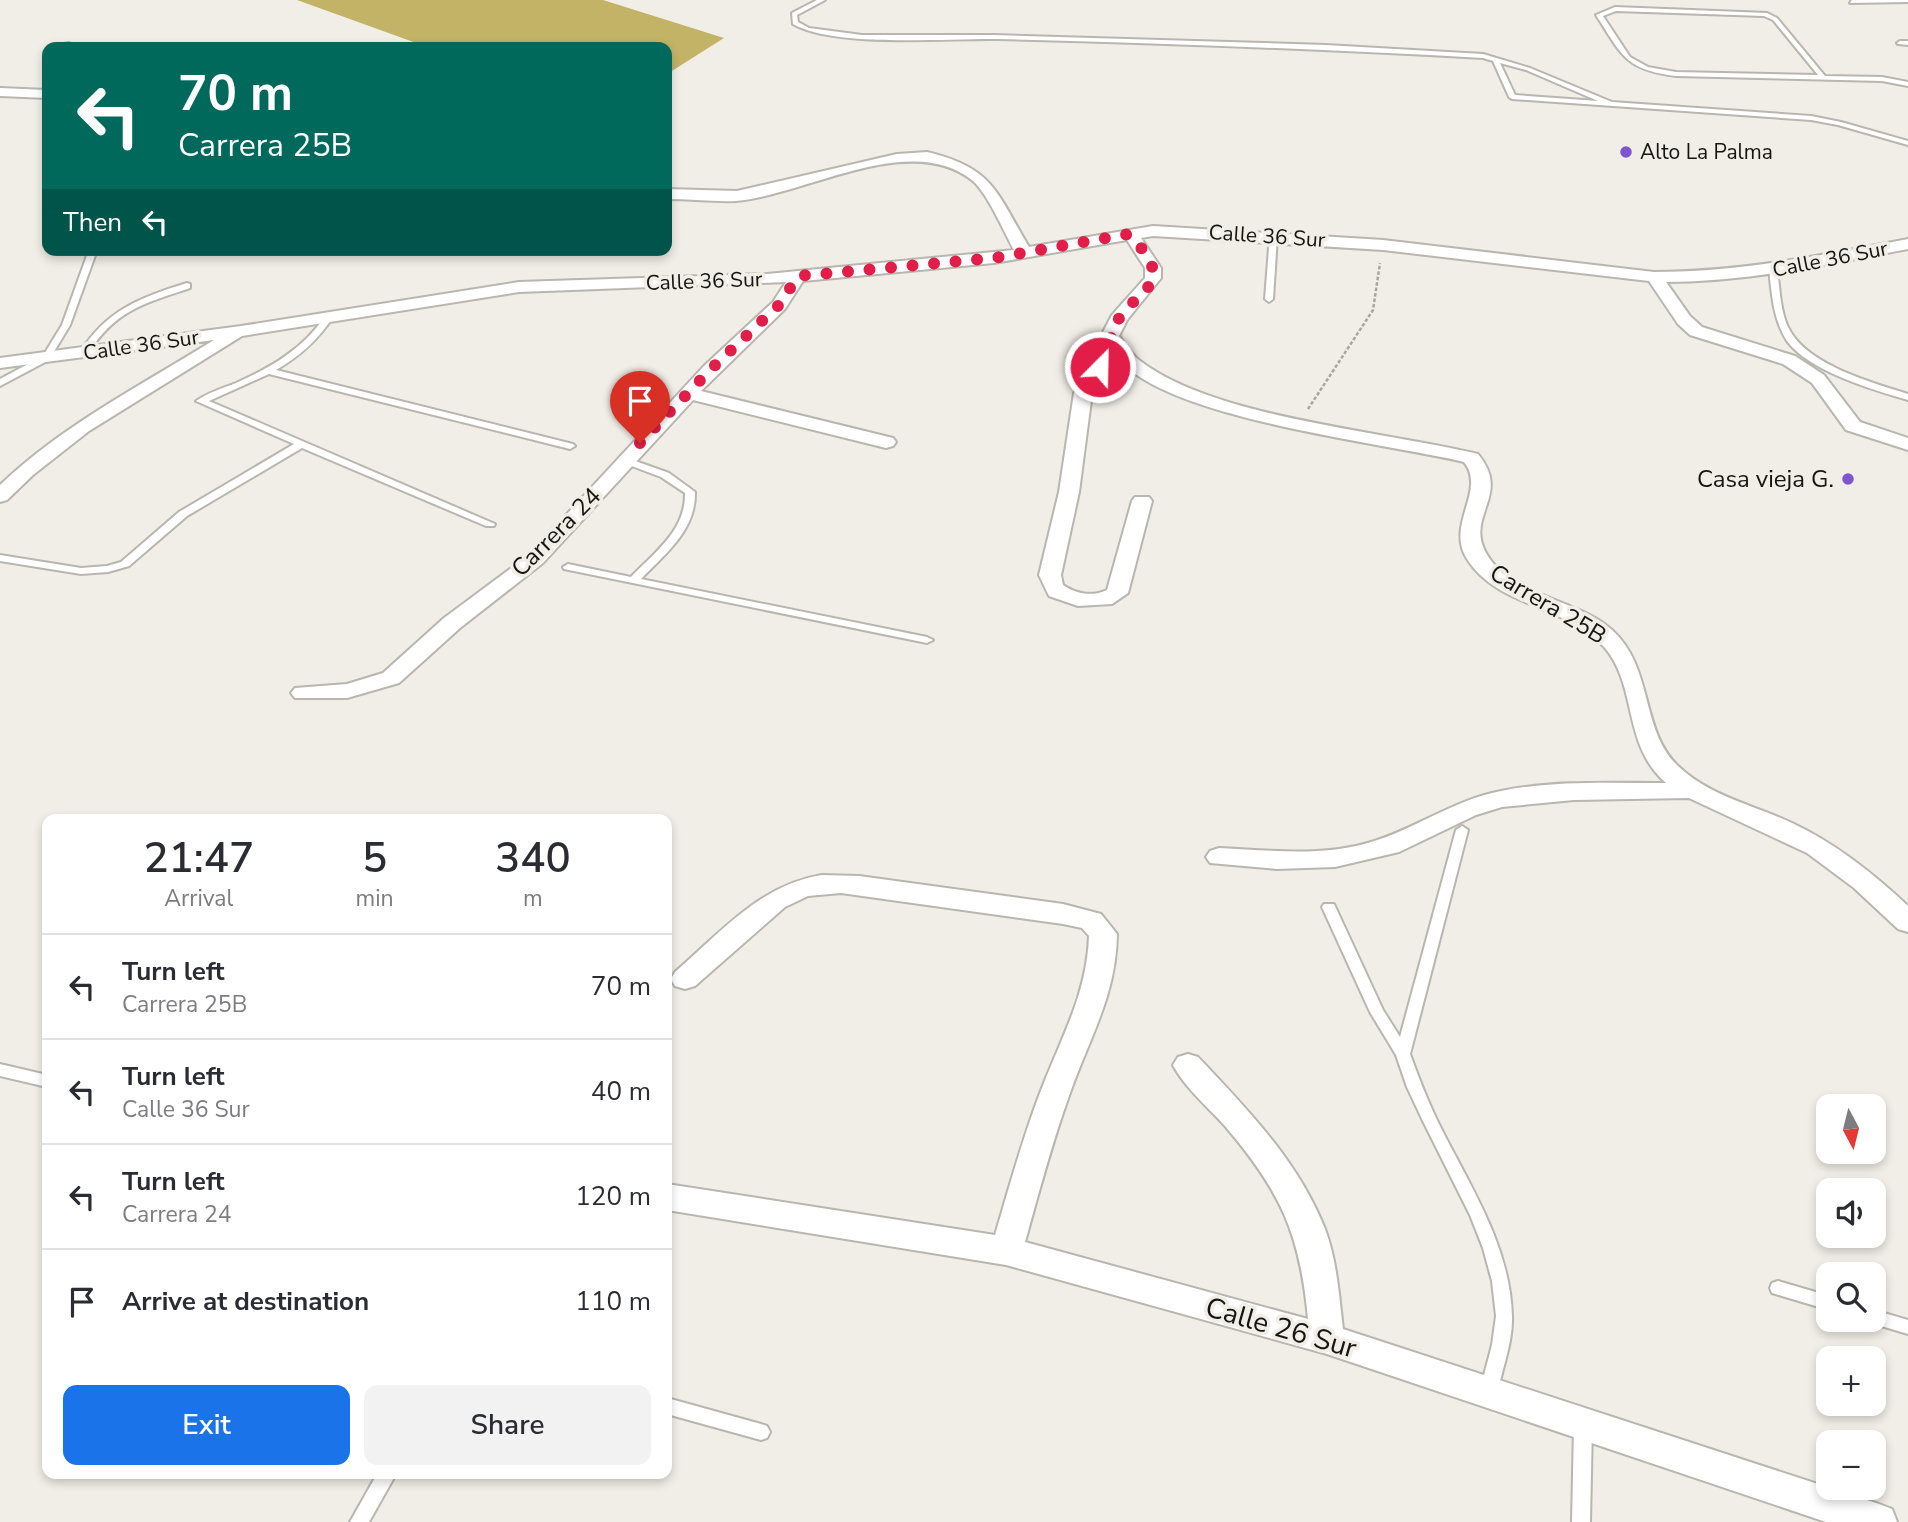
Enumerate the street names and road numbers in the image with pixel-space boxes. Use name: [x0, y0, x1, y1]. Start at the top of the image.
street label: Calle 36 Sur: [1208, 218, 1327, 254]
street label: Calle 36 Sur: [1770, 234, 1890, 284]
street label: Calle 36 Sur: [645, 265, 763, 297]
street label: Calle 36 Sur: [81, 323, 201, 367]
street label: Carrera 24: [504, 480, 608, 584]
street label: Carrera 25B: [1484, 557, 1612, 651]
street label: Calle 26 Sur: [1201, 1288, 1361, 1368]

